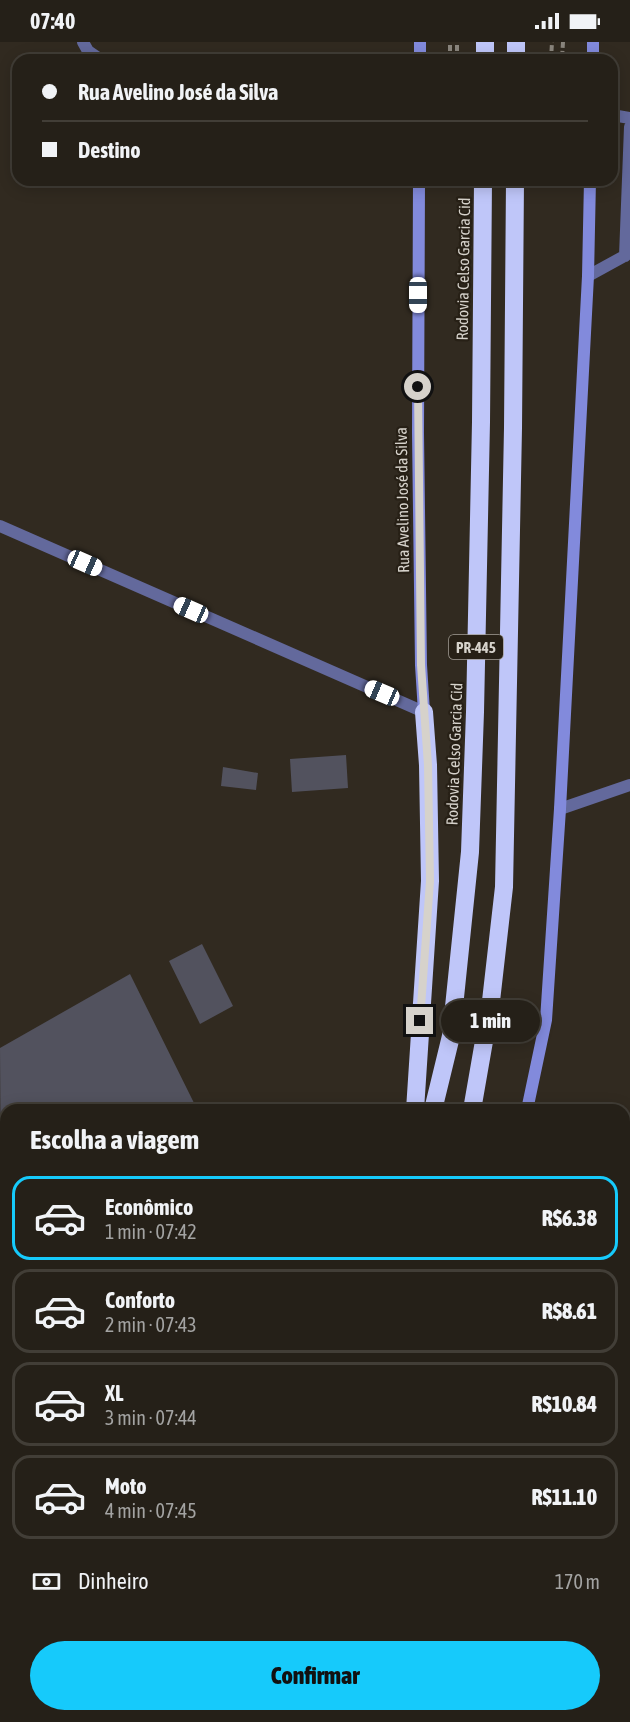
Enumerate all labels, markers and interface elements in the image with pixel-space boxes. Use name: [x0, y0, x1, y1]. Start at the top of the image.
text: 07:40: [30, 8, 75, 34]
text: Rua Avelino José da Silva: [78, 79, 278, 105]
text: Destino: [78, 137, 140, 163]
street label: Rodovia Celso Garcia Cid: [453, 197, 473, 341]
car: [409, 277, 427, 313]
route start: [404, 373, 431, 400]
street label: Rua Avelino José da Silva: [392, 427, 412, 573]
car: [65, 547, 105, 579]
car: [171, 594, 211, 626]
road number: PR-445: [449, 635, 503, 659]
car: [362, 678, 402, 708]
street label: Rodovia Celso Garcia Cid: [443, 682, 465, 826]
callout: 1 min: [441, 1000, 540, 1042]
route end: [406, 1007, 433, 1034]
text: 1 min: [470, 1009, 511, 1032]
text: Escolha a viagem: [30, 1124, 199, 1155]
icon: car: [33, 1191, 87, 1245]
text: Econômico: [105, 1194, 193, 1220]
text: R$6.38: [542, 1205, 597, 1231]
text: 1 min · 07:42: [105, 1220, 197, 1243]
icon: car: [33, 1284, 87, 1338]
text: Conforto: [105, 1287, 175, 1313]
text: R$8.61: [542, 1298, 597, 1324]
text: 2 min · 07:43: [105, 1313, 197, 1336]
icon: car: [33, 1377, 87, 1431]
text: XL: [105, 1380, 123, 1406]
text: R$10.84: [531, 1391, 597, 1417]
text: 3 min · 07:44: [105, 1406, 197, 1429]
icon: car: [33, 1470, 87, 1524]
text: Moto: [105, 1473, 147, 1499]
text: R$11.10: [531, 1484, 597, 1510]
text: 4 min · 07:45: [105, 1499, 197, 1522]
icon: cash: [30, 1565, 63, 1598]
text: Dinheiro: [78, 1568, 149, 1594]
text: 170 m: [555, 1570, 600, 1593]
button: Confirmar: [30, 1641, 600, 1710]

